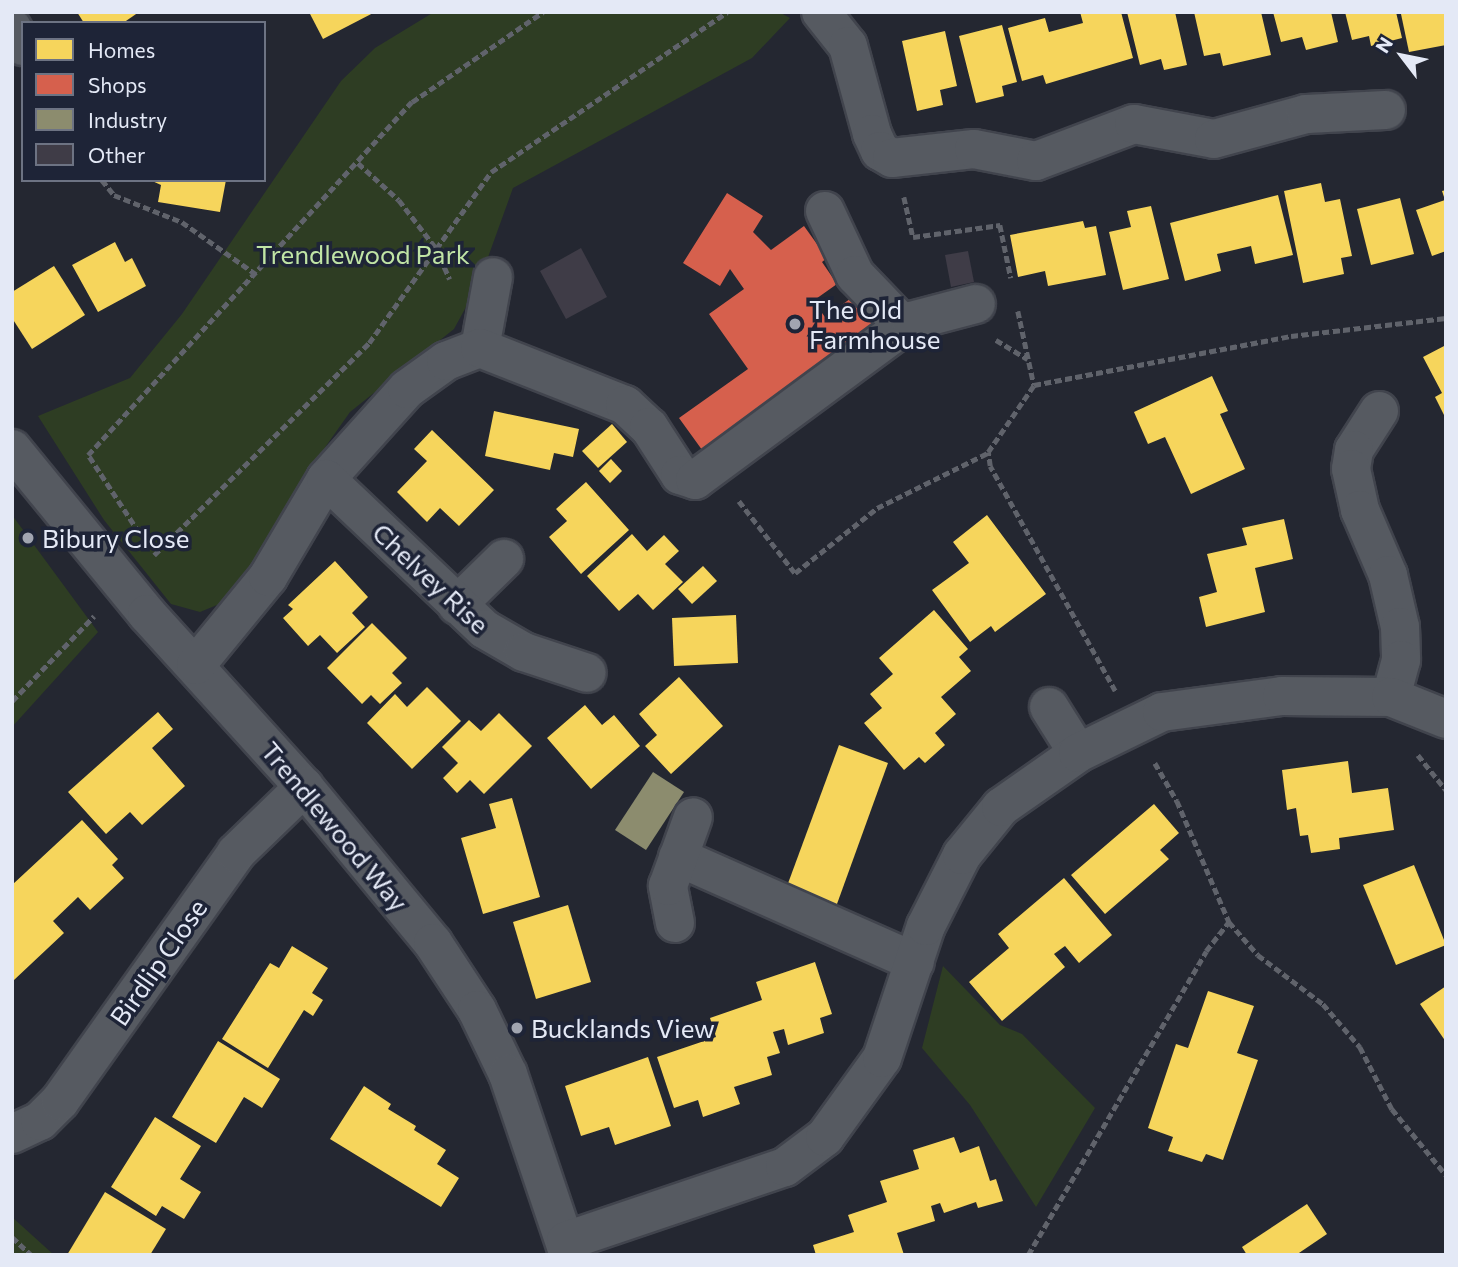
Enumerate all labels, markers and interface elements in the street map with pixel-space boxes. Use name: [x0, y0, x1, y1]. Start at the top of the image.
legend: [21, 21, 266, 182]
north arrow: [1367, 21, 1437, 91]
text: N: [1370, 32, 1397, 57]
text: Homes: [88, 37, 155, 62]
text: Shops: [88, 72, 147, 97]
text: Industry: [88, 107, 167, 132]
text: Other: [88, 142, 145, 167]
park label: Trendlewood Park: [256, 238, 470, 270]
place label: The Old Farmhouse: [809, 293, 941, 354]
marker: The Old Farmhouse: [787, 316, 803, 332]
street label: Chelvey Rise: [366, 516, 496, 640]
place label: Bibury Close: [42, 522, 189, 554]
marker: Bibury Close: [20, 530, 36, 546]
street label: Trendlewood Way: [255, 735, 415, 917]
street label: Birdlip Close: [103, 893, 213, 1031]
place label: Bucklands View: [531, 1012, 715, 1044]
marker: Bucklands View: [509, 1020, 525, 1036]

